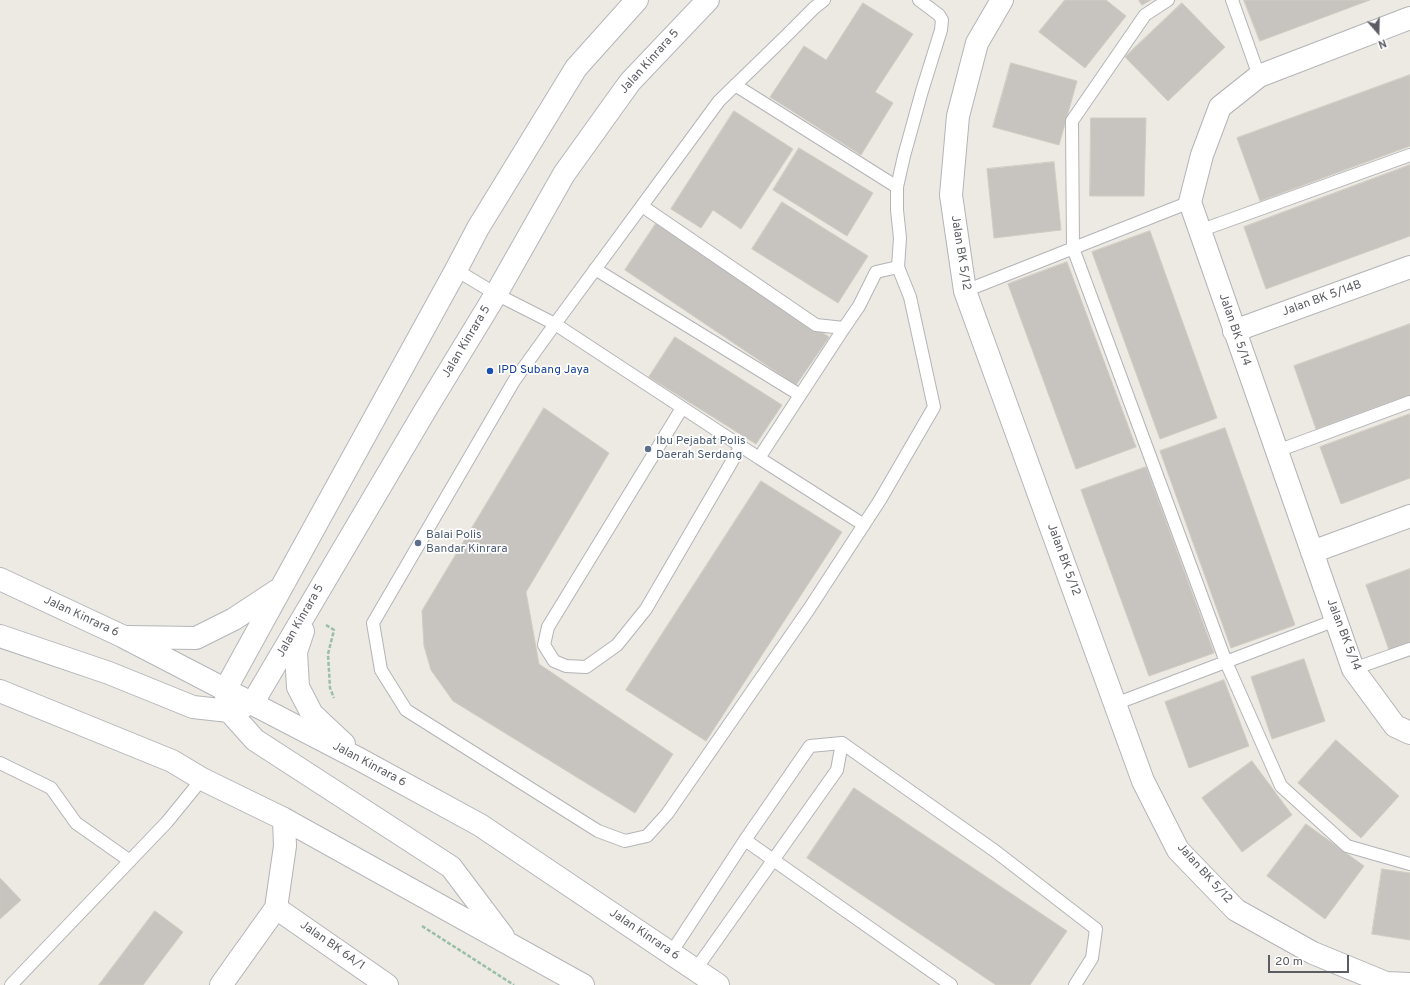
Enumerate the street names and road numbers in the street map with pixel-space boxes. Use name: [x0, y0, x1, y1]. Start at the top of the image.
street label: Jalan Kinrara 5: [617, 27, 683, 97]
street label: Jalan BK 5/12: [947, 214, 973, 292]
street label: Jalan BK 5/14B: [1280, 278, 1364, 320]
street label: Jalan BK 5/14: [1215, 292, 1253, 368]
street label: Jalan Kinrara 5: [440, 303, 494, 381]
street label: Jalan BK 5/12: [1043, 522, 1083, 598]
street label: Jalan Kinrara 5: [274, 582, 328, 660]
street label: Jalan Kinrara 6: [41, 593, 121, 641]
street label: Jalan BK 5/14: [1323, 597, 1363, 673]
street label: Jalan Kinrara 6: [330, 739, 408, 791]
street label: Jalan BK 5/12: [1173, 841, 1235, 907]
street label: Jalan Kinrara 6: [606, 906, 682, 964]
street label: Jalan BK 6A/1: [297, 918, 367, 974]

